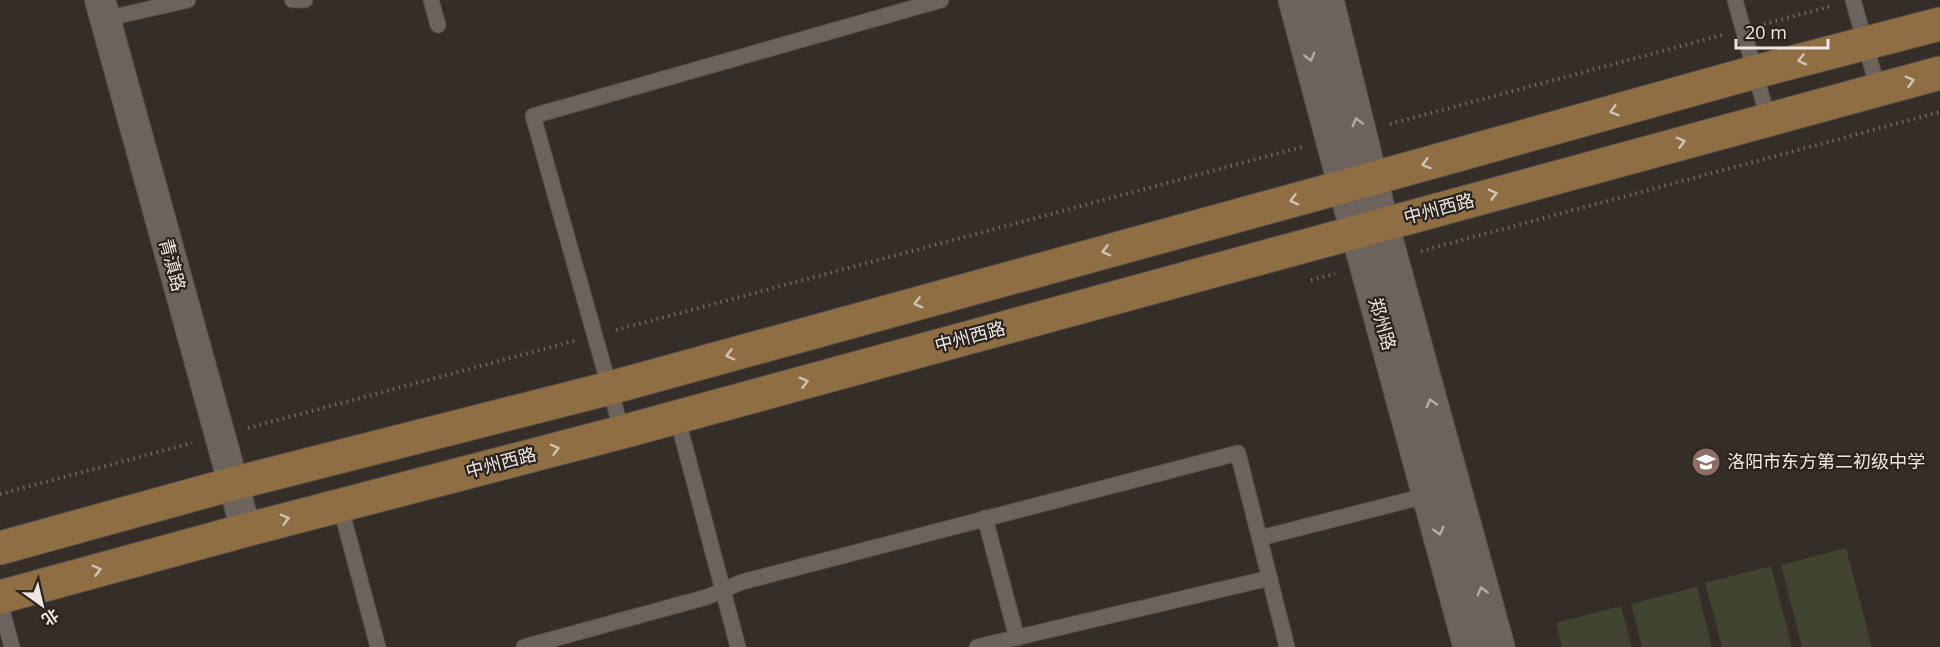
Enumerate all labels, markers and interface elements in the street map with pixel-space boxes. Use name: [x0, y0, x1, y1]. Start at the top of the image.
scale bar: [1736, 12, 1828, 50]
text: 20 m: [1745, 20, 1787, 44]
one-way arrow: [1303, 51, 1315, 61]
one-way arrow: [1797, 52, 1807, 65]
one-way arrow: [1905, 75, 1915, 88]
one-way arrow: [1609, 104, 1620, 116]
one-way arrow: [1351, 118, 1364, 128]
one-way arrow: [1676, 137, 1686, 150]
one-way arrow: [1421, 157, 1432, 169]
street label: 中州西路: [1401, 187, 1477, 229]
one-way arrow: [1487, 189, 1498, 201]
one-way arrow: [1289, 193, 1300, 205]
street label: 青滇路: [154, 236, 192, 294]
one-way arrow: [1101, 244, 1111, 257]
street label: 郑州路: [1364, 294, 1402, 353]
one-way arrow: [913, 296, 924, 308]
street label: 中州西路: [932, 315, 1008, 357]
one-way arrow: [725, 348, 736, 360]
one-way arrow: [798, 377, 809, 389]
one-way arrow: [1425, 398, 1438, 408]
street label: 中州西路: [463, 441, 539, 483]
one-way arrow: [549, 444, 560, 456]
school or university icon: 洛阳市东方第二初级中学: [1690, 446, 1722, 478]
place label: 洛阳市东方第二初级中学: [1727, 449, 1925, 473]
one-way arrow: [280, 514, 290, 527]
one-way arrow: [1431, 526, 1444, 536]
one-way arrow: [92, 565, 102, 578]
north arrow: [12, 575, 72, 635]
one-way arrow: [1477, 586, 1489, 596]
text: 北: [38, 604, 63, 631]

